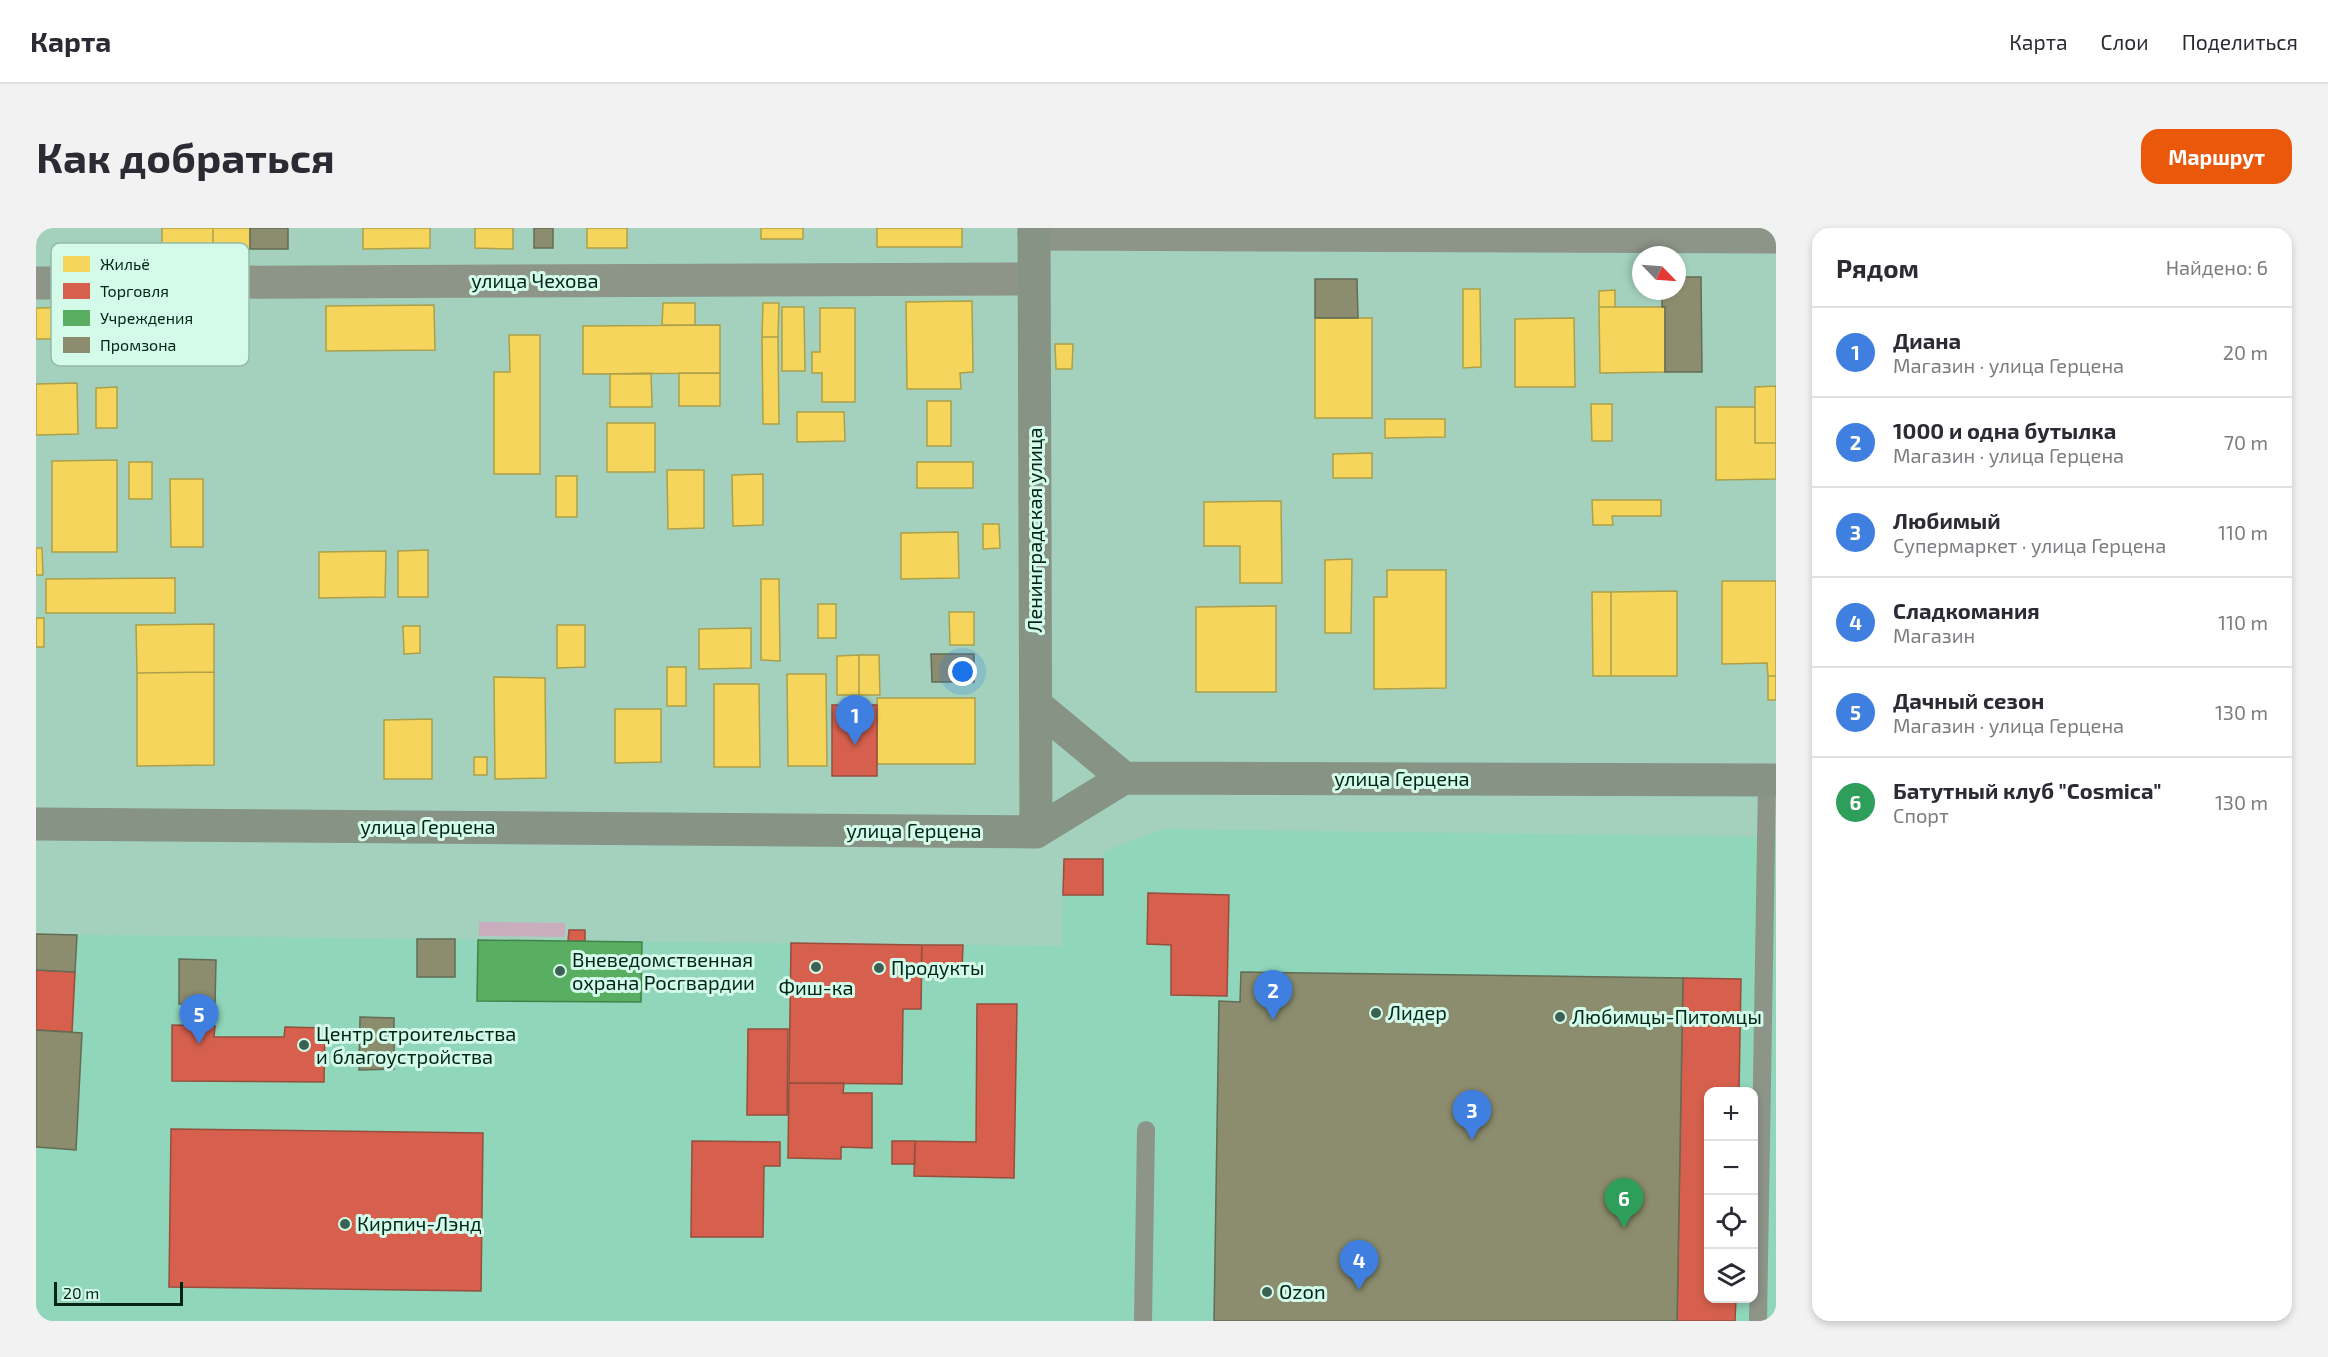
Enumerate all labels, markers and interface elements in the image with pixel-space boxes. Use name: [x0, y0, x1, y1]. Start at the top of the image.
text: Карта: [30, 24, 111, 58]
text: Карта: [2009, 29, 2068, 54]
text: Слои: [2101, 29, 2149, 54]
text: Поделиться: [2182, 29, 2298, 54]
button: Маршрут: [2141, 129, 2292, 184]
text: Как добраться: [36, 131, 335, 181]
legend: [51, 243, 249, 366]
north arrow: [1632, 246, 1686, 300]
text: Рядом: [1836, 252, 1919, 283]
text: Жильё: [100, 254, 150, 273]
text: Найдено: 6: [2166, 255, 2268, 279]
street label: улица Чехова: [471, 268, 599, 293]
text: Торговля: [100, 281, 169, 300]
text: Учреждения: [100, 308, 193, 327]
text: Диана: [1893, 327, 1961, 353]
text: Промзона: [100, 335, 176, 354]
text: 1: [1851, 340, 1860, 364]
text: 20 m: [2223, 340, 2268, 364]
text: Магазин · улица Герцена: [1893, 353, 2124, 377]
text: 1000 и одна бутылка: [1893, 417, 2116, 443]
street label: Ленинградская улица: [1022, 427, 1047, 633]
text: 2: [1850, 430, 1861, 454]
text: 70 m: [2224, 430, 2268, 454]
text: Магазин · улица Герцена: [1893, 443, 2124, 467]
text: Любимый: [1893, 507, 2001, 533]
text: 3: [1850, 520, 1861, 544]
text: 110 m: [2218, 520, 2268, 544]
text: Супермаркет · улица Герцена: [1893, 533, 2166, 557]
text: Сладкомания: [1893, 597, 2040, 623]
text: 4: [1849, 610, 1862, 634]
text: 110 m: [2218, 610, 2268, 634]
text: Магазин: [1893, 623, 1975, 647]
your location: [948, 657, 977, 686]
text: Дачный сезон: [1893, 687, 2044, 713]
pin: 1: [836, 696, 874, 745]
text: 5: [1850, 700, 1861, 724]
text: 130 m: [2215, 700, 2268, 724]
text: Магазин · улица Герцена: [1893, 713, 2124, 737]
street label: улица Герцена: [1334, 766, 1470, 791]
text: Батутный клуб "Cosmica": [1893, 777, 2162, 803]
text: 6: [1850, 790, 1861, 814]
text: 130 m: [2215, 790, 2268, 814]
text: Спорт: [1893, 803, 1949, 827]
street label: улица Герцена: [360, 814, 496, 839]
street label: улица Герцена: [846, 818, 982, 843]
place label: Вневедомственная охрана Росгвардии: [572, 947, 755, 994]
place label: Продукты: [891, 955, 984, 980]
marker: Фиш-ка: [809, 960, 823, 974]
marker: Продукты: [872, 961, 886, 975]
marker: Вневедомственная охрана Росгвардии: [553, 964, 567, 978]
pin: 2: [1254, 970, 1292, 1020]
place label: Фиш-ка: [778, 975, 854, 999]
pin: 5: [180, 994, 218, 1044]
place label: Лидер: [1388, 1000, 1447, 1024]
place label: Любимцы-Питомцы: [1572, 1004, 1762, 1028]
marker: Лидер: [1369, 1006, 1383, 1020]
marker: Любимцы-Питомцы: [1553, 1010, 1567, 1024]
place label: Центр строительства и благоустройства: [316, 1021, 516, 1069]
marker: Центр строительства и благоустройства: [297, 1038, 311, 1052]
map controls: [1704, 1087, 1758, 1303]
button: +: [1704, 1087, 1758, 1141]
pin: 3: [1452, 1090, 1492, 1140]
button: −: [1704, 1141, 1758, 1195]
pin: 6: [1604, 1178, 1644, 1228]
button: locate: [1704, 1195, 1758, 1249]
place label: Кирпич-Лэнд: [357, 1211, 482, 1235]
marker: Кирпич-Лэнд: [338, 1217, 352, 1231]
pin: 4: [1340, 1240, 1378, 1290]
button: layers: [1704, 1249, 1758, 1303]
scale bar: [54, 1279, 183, 1306]
place label: Ozon: [1279, 1279, 1326, 1303]
text: 20 m: [63, 1283, 99, 1302]
marker: Ozon: [1260, 1285, 1274, 1299]

